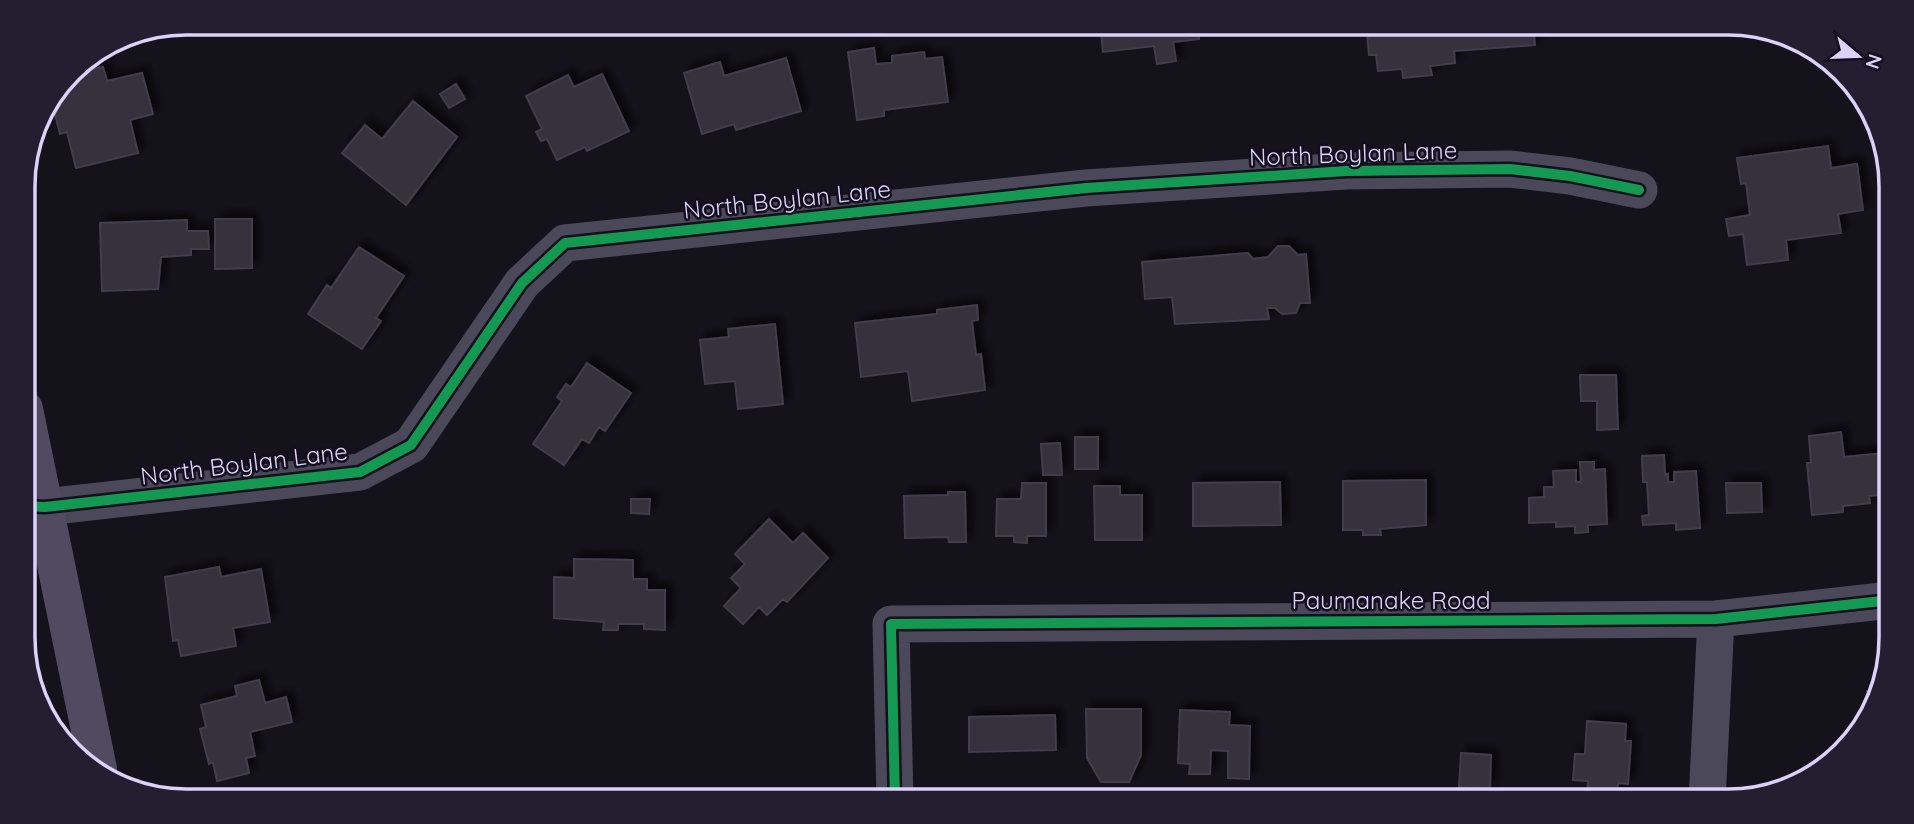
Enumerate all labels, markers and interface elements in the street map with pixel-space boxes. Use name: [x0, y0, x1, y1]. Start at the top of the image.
north arrow: [1823, 21, 1893, 91]
text: N: [1860, 51, 1888, 72]
street label: North Boylan Lane: [1248, 134, 1458, 172]
street label: North Boylan Lane: [682, 173, 892, 225]
street label: North Boylan Lane: [139, 435, 349, 491]
street label: Paumanake Road: [1292, 585, 1490, 615]

